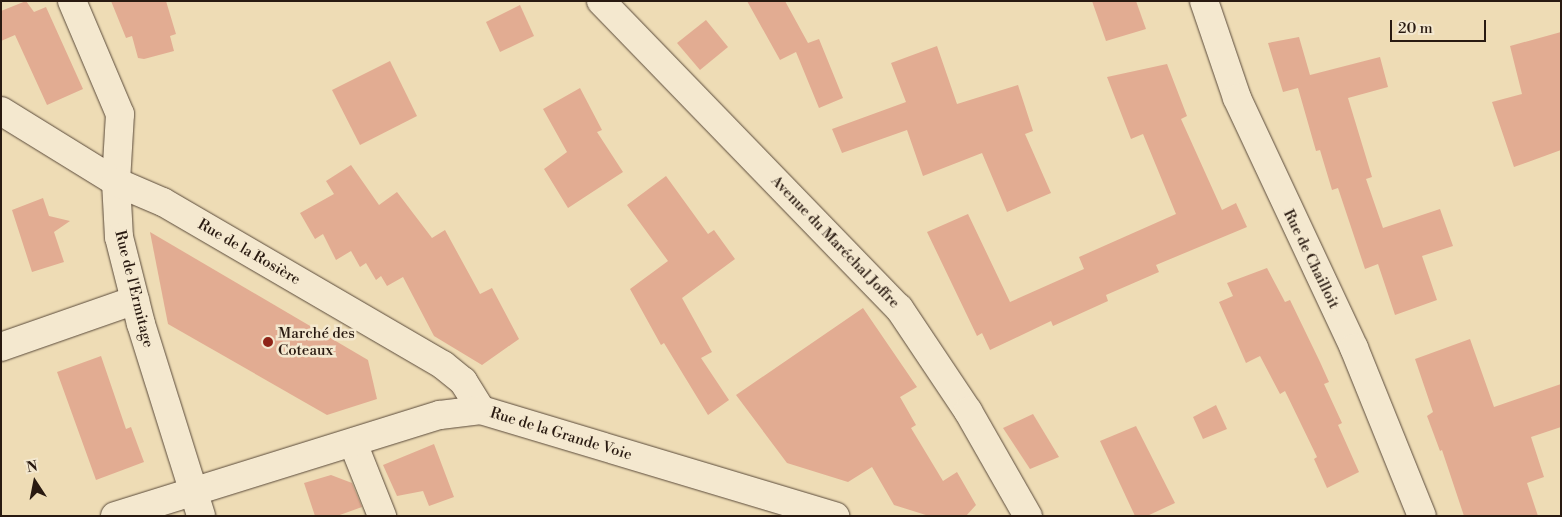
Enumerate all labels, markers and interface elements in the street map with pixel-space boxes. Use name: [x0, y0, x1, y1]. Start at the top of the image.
scale bar: [1392, 10, 1488, 42]
text: 20 m: [1398, 19, 1433, 38]
street label: Avenue du Maréchal Joffre: [767, 172, 903, 312]
street label: Rue de Chailloit: [1279, 207, 1343, 311]
street label: Rue de la Rosière: [194, 215, 304, 289]
street label: Rue de l'Ermitage: [111, 229, 157, 349]
place label: Marché des Coteaux: [278, 324, 355, 359]
marker: Marché des Coteaux: [262, 336, 274, 348]
street label: Rue de la Grande Voie: [488, 404, 634, 464]
north arrow: [10, 457, 60, 507]
text: N: [25, 457, 39, 477]

